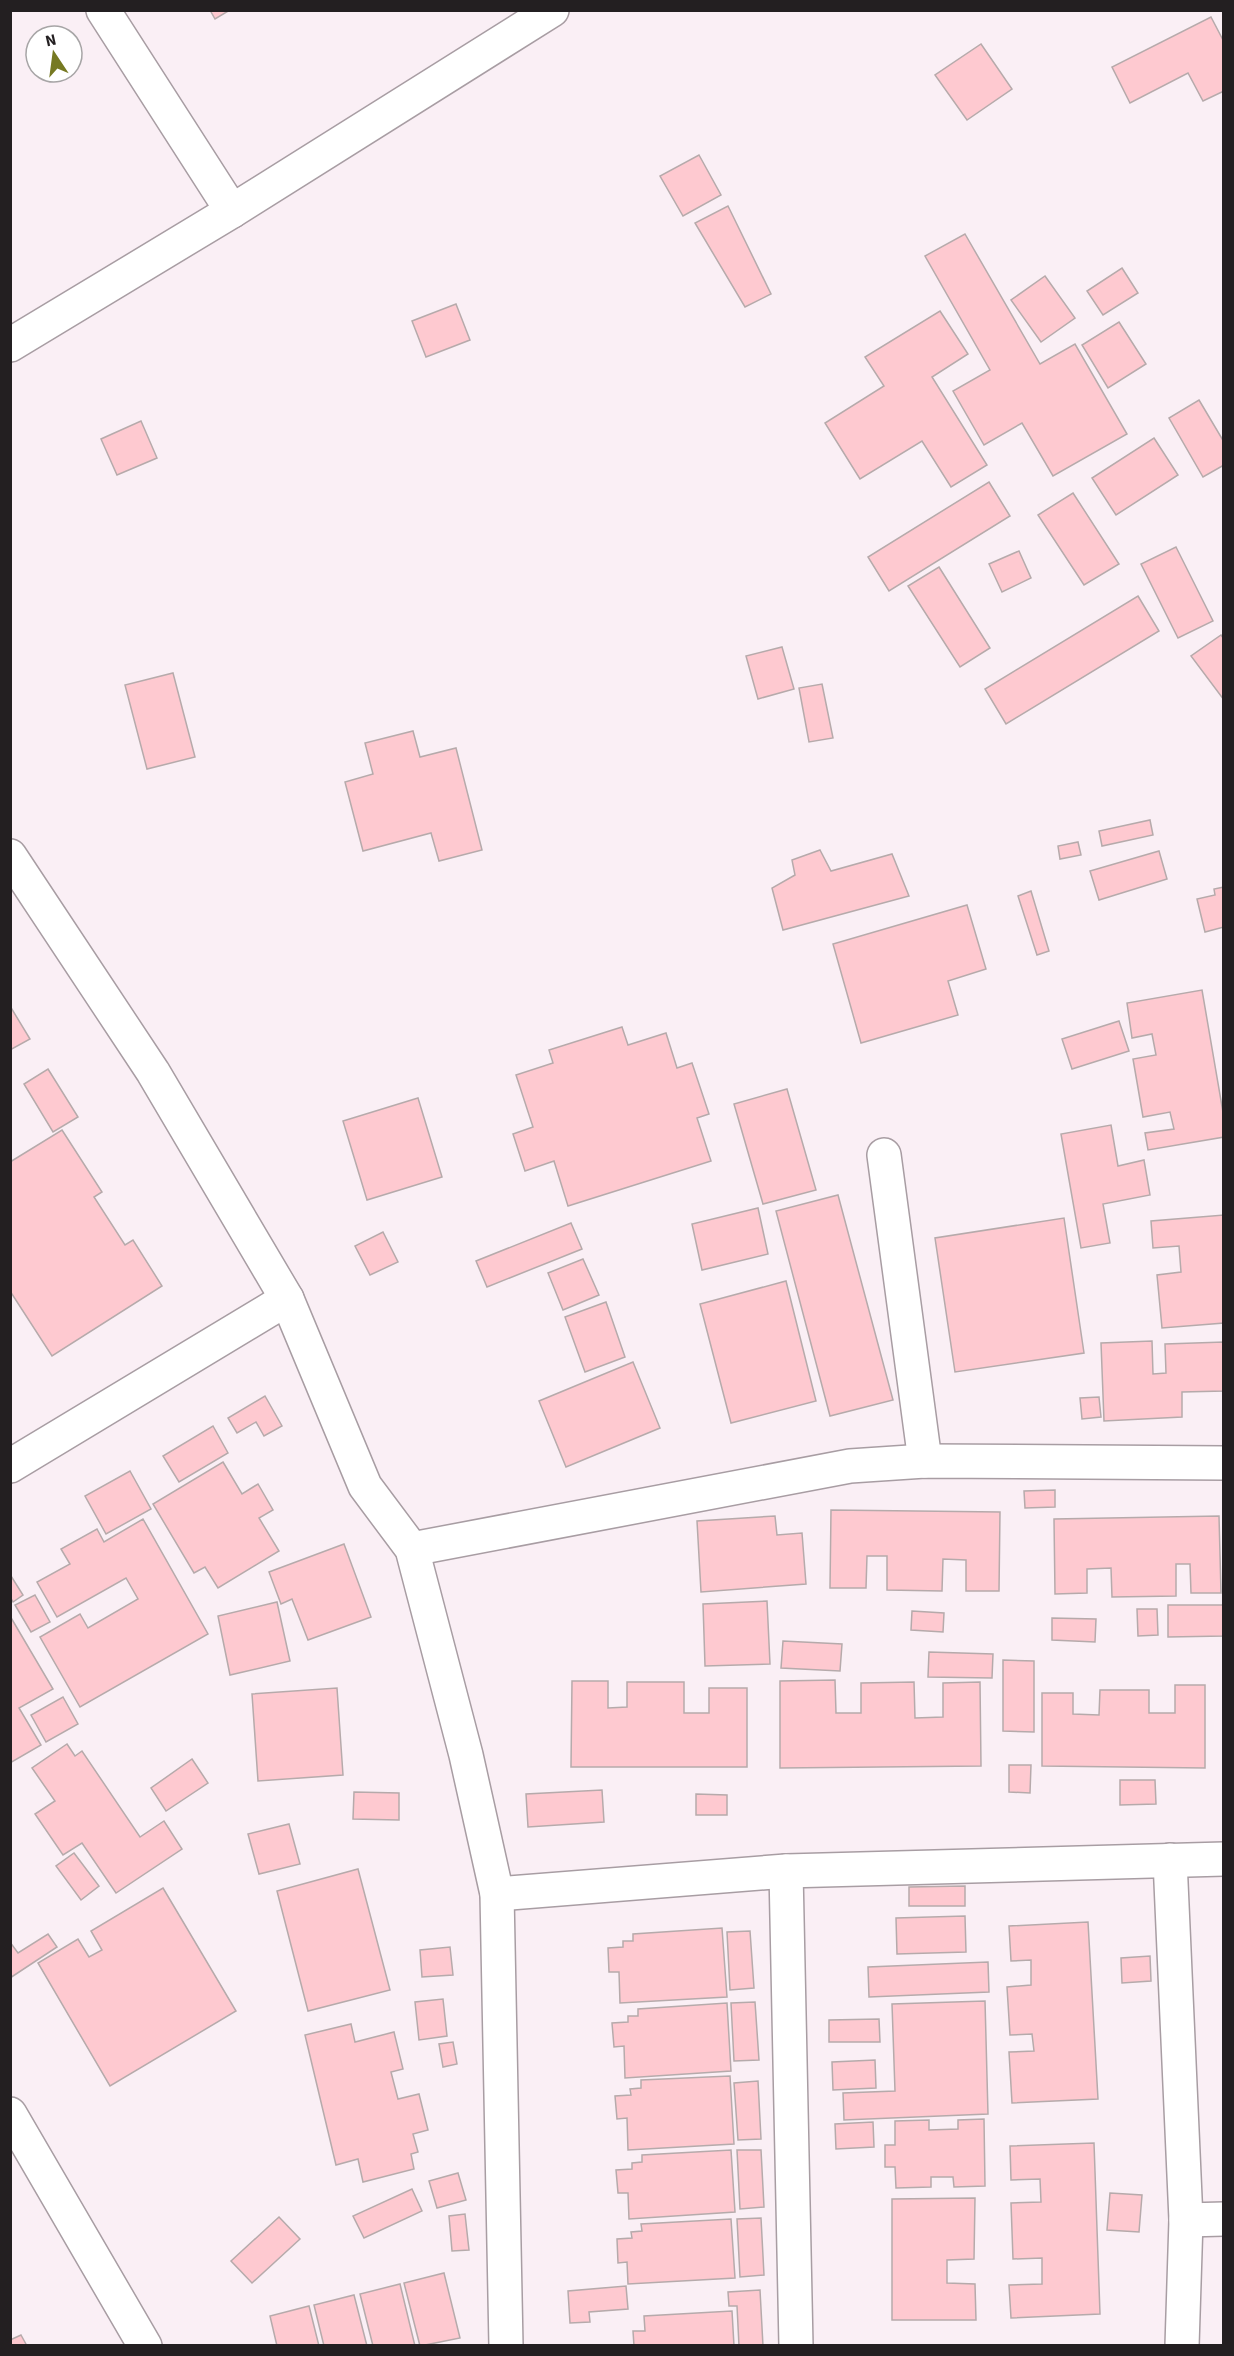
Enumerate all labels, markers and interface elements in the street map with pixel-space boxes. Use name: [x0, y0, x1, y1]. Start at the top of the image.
north arrow: [24, 24, 84, 84]
text: N: [43, 28, 59, 52]

